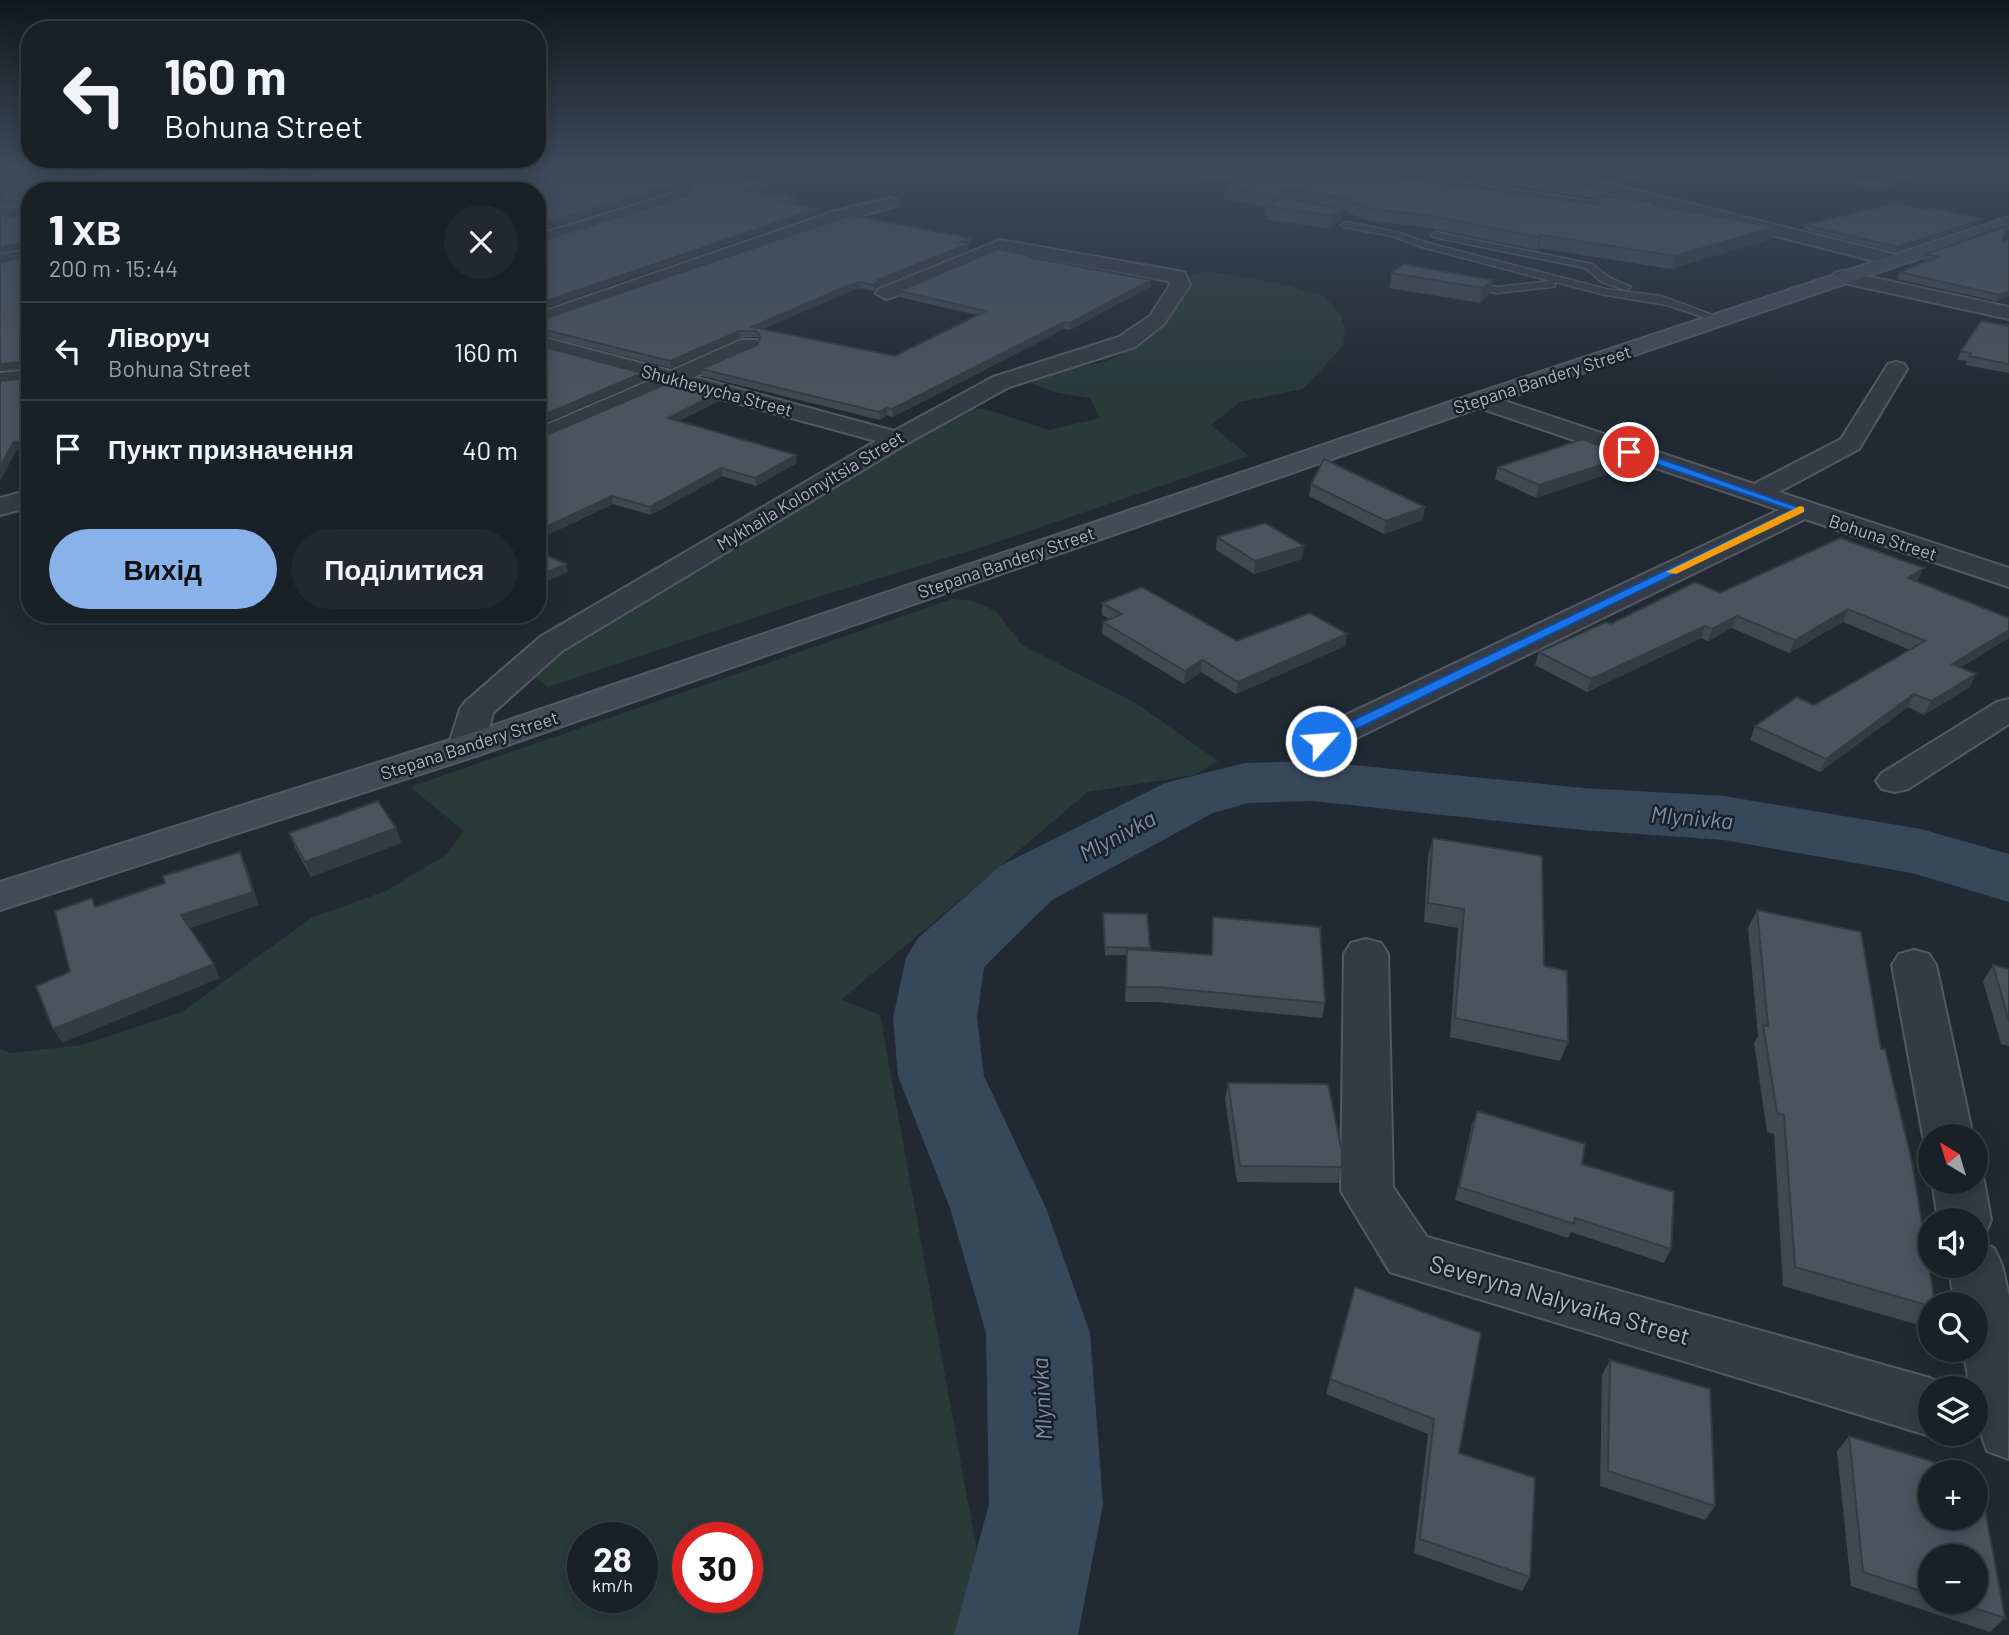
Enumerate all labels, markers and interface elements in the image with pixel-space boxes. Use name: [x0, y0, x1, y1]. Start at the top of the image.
text: 160 m: [164, 46, 286, 105]
icon: left: [49, 49, 140, 140]
text: Bohuna Street: [164, 106, 363, 144]
text: 1 хв: [49, 203, 122, 253]
button: close: [444, 205, 518, 279]
text: 200 m · 15:44: [49, 254, 178, 282]
text: Ліворуч: [108, 321, 210, 352]
icon: left: [49, 332, 87, 370]
text: 160 m: [454, 336, 518, 367]
street label: Stepana Bandery Street: [1450, 340, 1634, 418]
text: Bohuna Street: [108, 354, 251, 382]
street label: Shukhevycha Street: [639, 359, 795, 421]
pin: [1599, 422, 1659, 482]
street label: Mykhaila Kolomyitsia Street: [712, 425, 908, 555]
icon: arrive: [49, 430, 87, 468]
text: Пункт призначення: [108, 433, 354, 464]
icon: arrive: [1610, 433, 1648, 471]
text: 40 m: [462, 434, 518, 465]
street label: Bohuna Street: [1826, 509, 1940, 565]
street label: Stepana Bandery Street: [915, 521, 1097, 603]
button: Вихід: [49, 529, 277, 609]
button: Поділитися: [291, 529, 518, 609]
position arrow: [1284, 704, 1358, 778]
street label: Stepana Bandery Street: [377, 706, 561, 784]
water label: Mlynivka: [1650, 799, 1734, 835]
water label: Mlynivka: [1074, 803, 1160, 867]
north arrow: [1918, 1124, 1988, 1194]
map controls: [1918, 1124, 1988, 1614]
button: sound: [1918, 1208, 1988, 1278]
street label: Severyna Nalyvaika Street: [1426, 1248, 1694, 1350]
button: search: [1918, 1292, 1988, 1362]
water label: Mlynivka: [1025, 1357, 1057, 1441]
button: layers: [1918, 1376, 1988, 1446]
button: +: [1918, 1460, 1988, 1530]
speed limit sign: 30: [672, 1522, 763, 1613]
text: 28: [593, 1537, 632, 1579]
button: −: [1918, 1544, 1988, 1614]
text: km/h: [592, 1574, 633, 1596]

